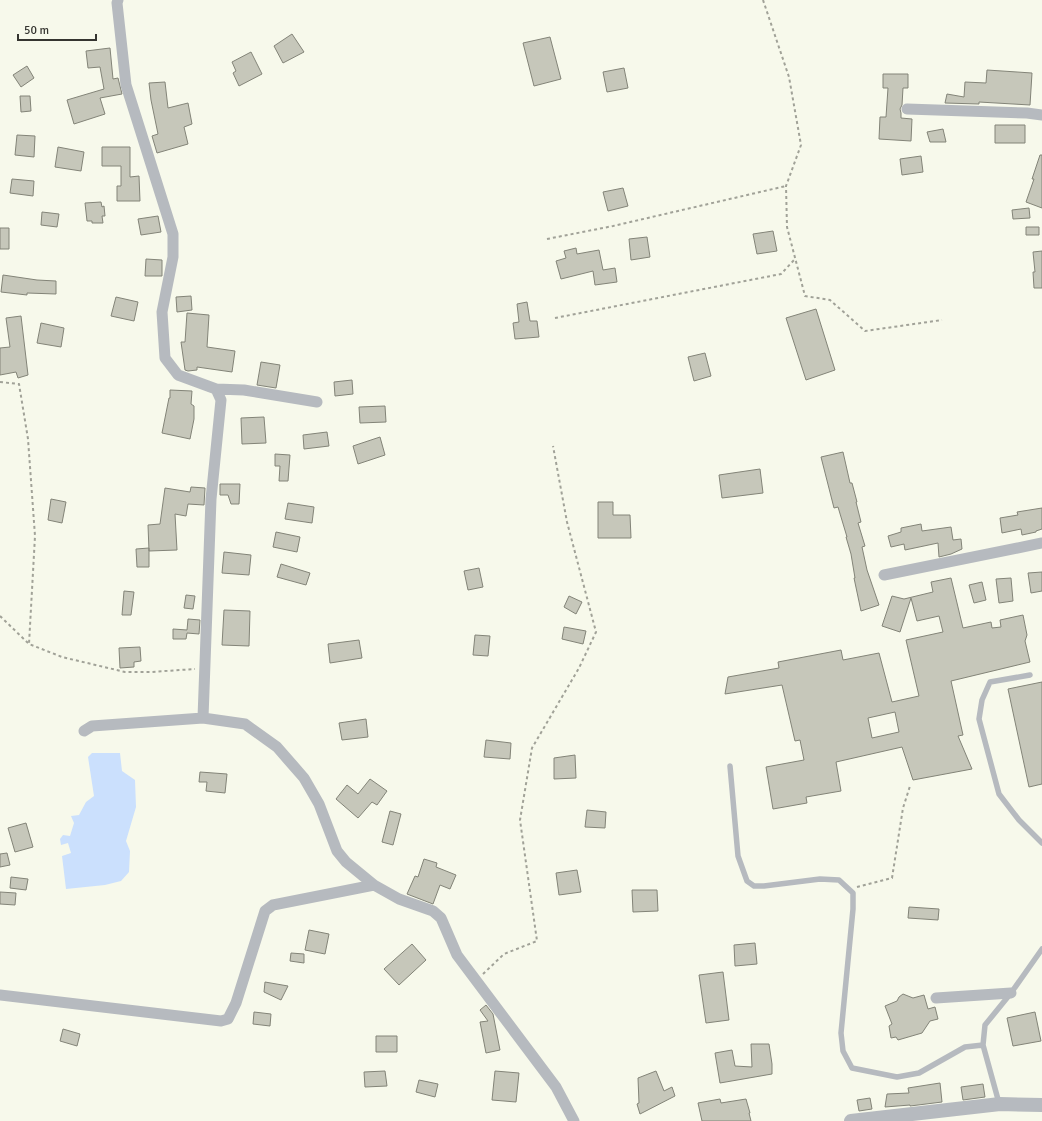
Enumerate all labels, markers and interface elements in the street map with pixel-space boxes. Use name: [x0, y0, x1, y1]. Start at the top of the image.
scale bar: [18, 16, 96, 42]
text: 50 m: [24, 23, 49, 38]

